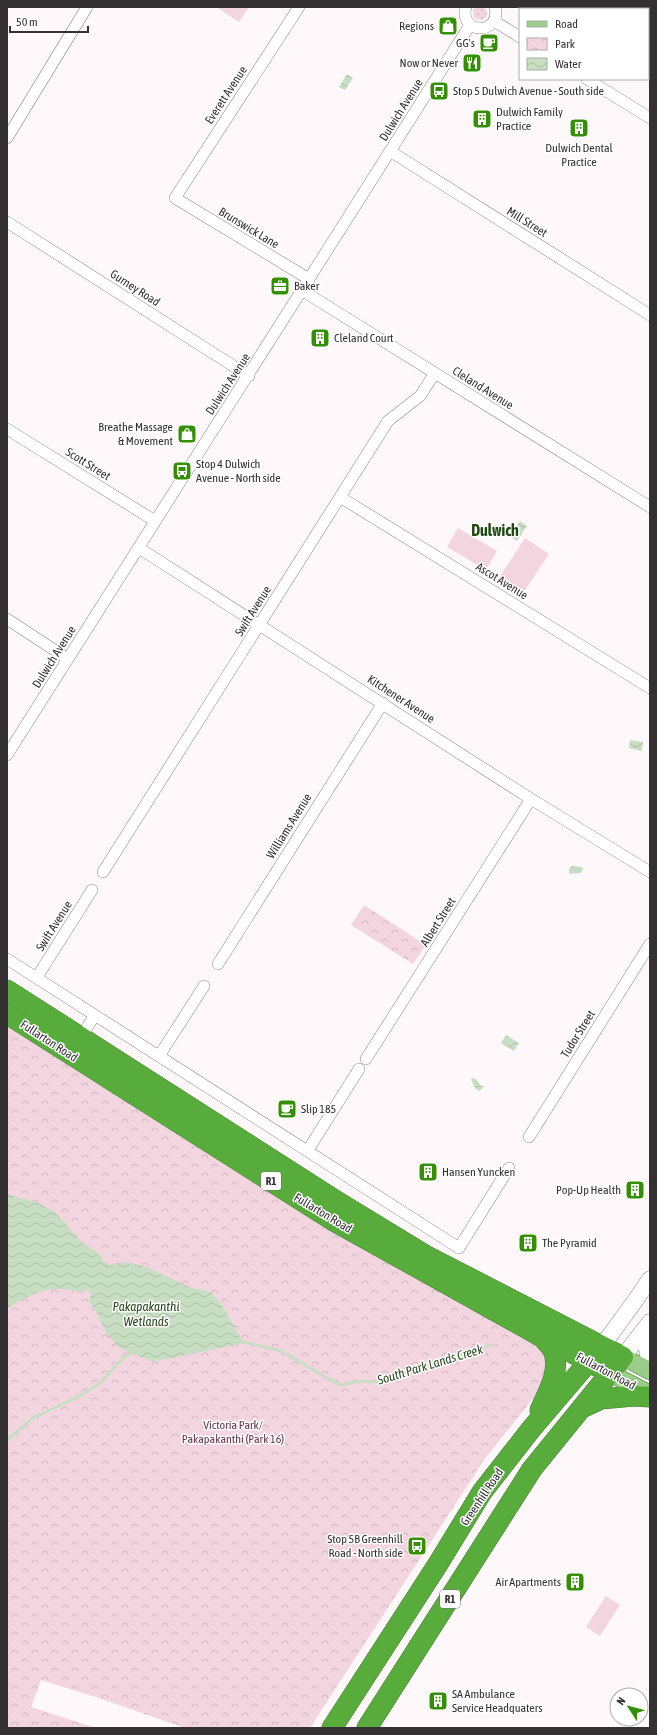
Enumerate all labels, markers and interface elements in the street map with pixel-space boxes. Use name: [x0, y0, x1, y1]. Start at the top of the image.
scale bar: [10, 8, 88, 34]
legend: [519, 8, 649, 80]
text: 50 m: [16, 15, 38, 29]
shop icon: Regions: [437, 15, 459, 37]
text: Road: [555, 17, 578, 31]
place label: Regions: [399, 19, 434, 33]
cafe icon: GG's: [478, 32, 500, 54]
place label: GG's: [456, 36, 475, 50]
text: Park: [555, 37, 576, 51]
restaurant icon: Now or Never: [461, 52, 483, 74]
place label: Now or Never: [400, 56, 458, 70]
text: Water: [555, 57, 582, 71]
street label: Everett Avenue: [202, 63, 250, 127]
street label: Dulwich Avenue: [376, 76, 426, 144]
bus stop icon: Stop 5 Dulwich Avenue - South side: [428, 80, 450, 102]
place label: Stop 5 Dulwich Avenue - South side: [453, 84, 604, 98]
place label: Dulwich Family Practice: [496, 105, 563, 133]
building icon: Dulwich Family Practice: [471, 108, 493, 130]
building icon: Dulwich Dental Practice: [568, 117, 590, 139]
place label: Dulwich Dental Practice: [545, 141, 614, 169]
street label: Mill Street: [504, 204, 550, 240]
street label: Brunswick Lane: [216, 205, 282, 251]
street label: Gurney Road: [108, 267, 162, 309]
office icon: Baker: [269, 275, 291, 297]
place label: Baker: [294, 279, 320, 293]
building icon: Cleland Court: [309, 327, 331, 349]
place label: Cleland Court: [334, 331, 394, 345]
street label: Dulwich Avenue: [203, 351, 253, 417]
street label: Cleland Avenue: [450, 364, 516, 412]
place label: Breathe Massage & Movement: [98, 420, 174, 448]
shop icon: Breathe Massage & Movement: [176, 423, 198, 445]
street label: Scott Street: [63, 445, 113, 483]
place label: Stop 4 Dulwich Avenue - North side: [196, 457, 281, 485]
bus stop icon: Stop 4 Dulwich Avenue - North side: [171, 460, 193, 482]
district label: Dulwich: [471, 521, 519, 539]
street label: Ascot Avenue: [473, 560, 531, 602]
street label: Swift Avenue: [232, 583, 274, 639]
street label: Dulwich Avenue: [29, 623, 79, 691]
street label: Kitchener Avenue: [365, 672, 437, 726]
street label: Williams Avenue: [263, 791, 315, 861]
street label: Albert Street: [417, 894, 459, 949]
street label: Swift Avenue: [33, 898, 75, 954]
street label: Tudor Street: [558, 1007, 598, 1060]
street label: Fullarton Road: [18, 1017, 80, 1065]
cafe icon: Slip 185: [276, 1098, 298, 1120]
place label: Slip 185: [301, 1102, 336, 1116]
building icon: Hansen Yuncken: [417, 1161, 439, 1183]
place label: Hansen Yuncken: [442, 1165, 515, 1179]
road number: R1: [261, 1172, 281, 1190]
building icon: Pop-Up Health: [624, 1179, 646, 1201]
place label: Pop-Up Health: [556, 1183, 621, 1197]
street label: Fullarton Road: [291, 1190, 355, 1236]
building icon: The Pyramid: [517, 1232, 539, 1254]
place label: The Pyramid: [542, 1236, 597, 1250]
water label: Pakapakanthi Wetlands: [113, 1299, 179, 1329]
water label: South Park Lands Creek: [375, 1341, 485, 1388]
street label: Fullarton Road: [574, 1350, 638, 1392]
park label: Victoria Park/ Pakapakanthi (Park 16): [182, 1418, 284, 1446]
street label: Greenhill Road: [458, 1466, 506, 1528]
place label: Stop 5B Greenhill Road - North side: [327, 1532, 404, 1560]
bus stop icon: Stop 5B Greenhill Road - North side: [406, 1535, 428, 1557]
building icon: Air Apartments: [564, 1571, 586, 1593]
place label: Air Apartments: [496, 1575, 561, 1589]
road number: R1: [440, 1590, 460, 1608]
place label: SA Ambulance Service Headquaters: [452, 1687, 543, 1715]
north arrow: [609, 1687, 649, 1727]
building icon: SA Ambulance Service Headquaters: [427, 1690, 449, 1712]
text: N: [614, 1695, 628, 1707]

